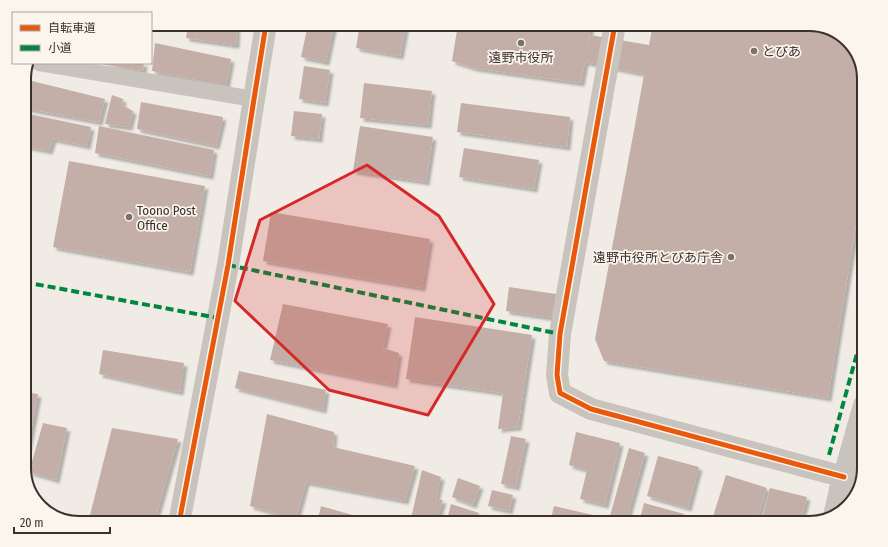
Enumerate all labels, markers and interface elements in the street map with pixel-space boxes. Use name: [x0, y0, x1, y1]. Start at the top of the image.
legend: [12, 12, 152, 64]
text: 自転車道: [48, 21, 96, 35]
marker: 遠野市役所: [516, 38, 526, 48]
text: 小道: [48, 41, 72, 55]
place label: とぴあ: [762, 44, 801, 59]
marker: とぴあ: [749, 46, 759, 56]
place label: 遠野市役所: [488, 50, 554, 65]
place label: Toono Post Office: [137, 203, 197, 233]
marker: Toono Post Office: [124, 212, 134, 222]
place label: 遠野市役所とぴあ庁舎: [593, 250, 723, 265]
marker: 遠野市役所とぴあ庁舎: [726, 252, 736, 262]
scale bar: [14, 509, 110, 535]
text: 20 m: [20, 516, 44, 530]

